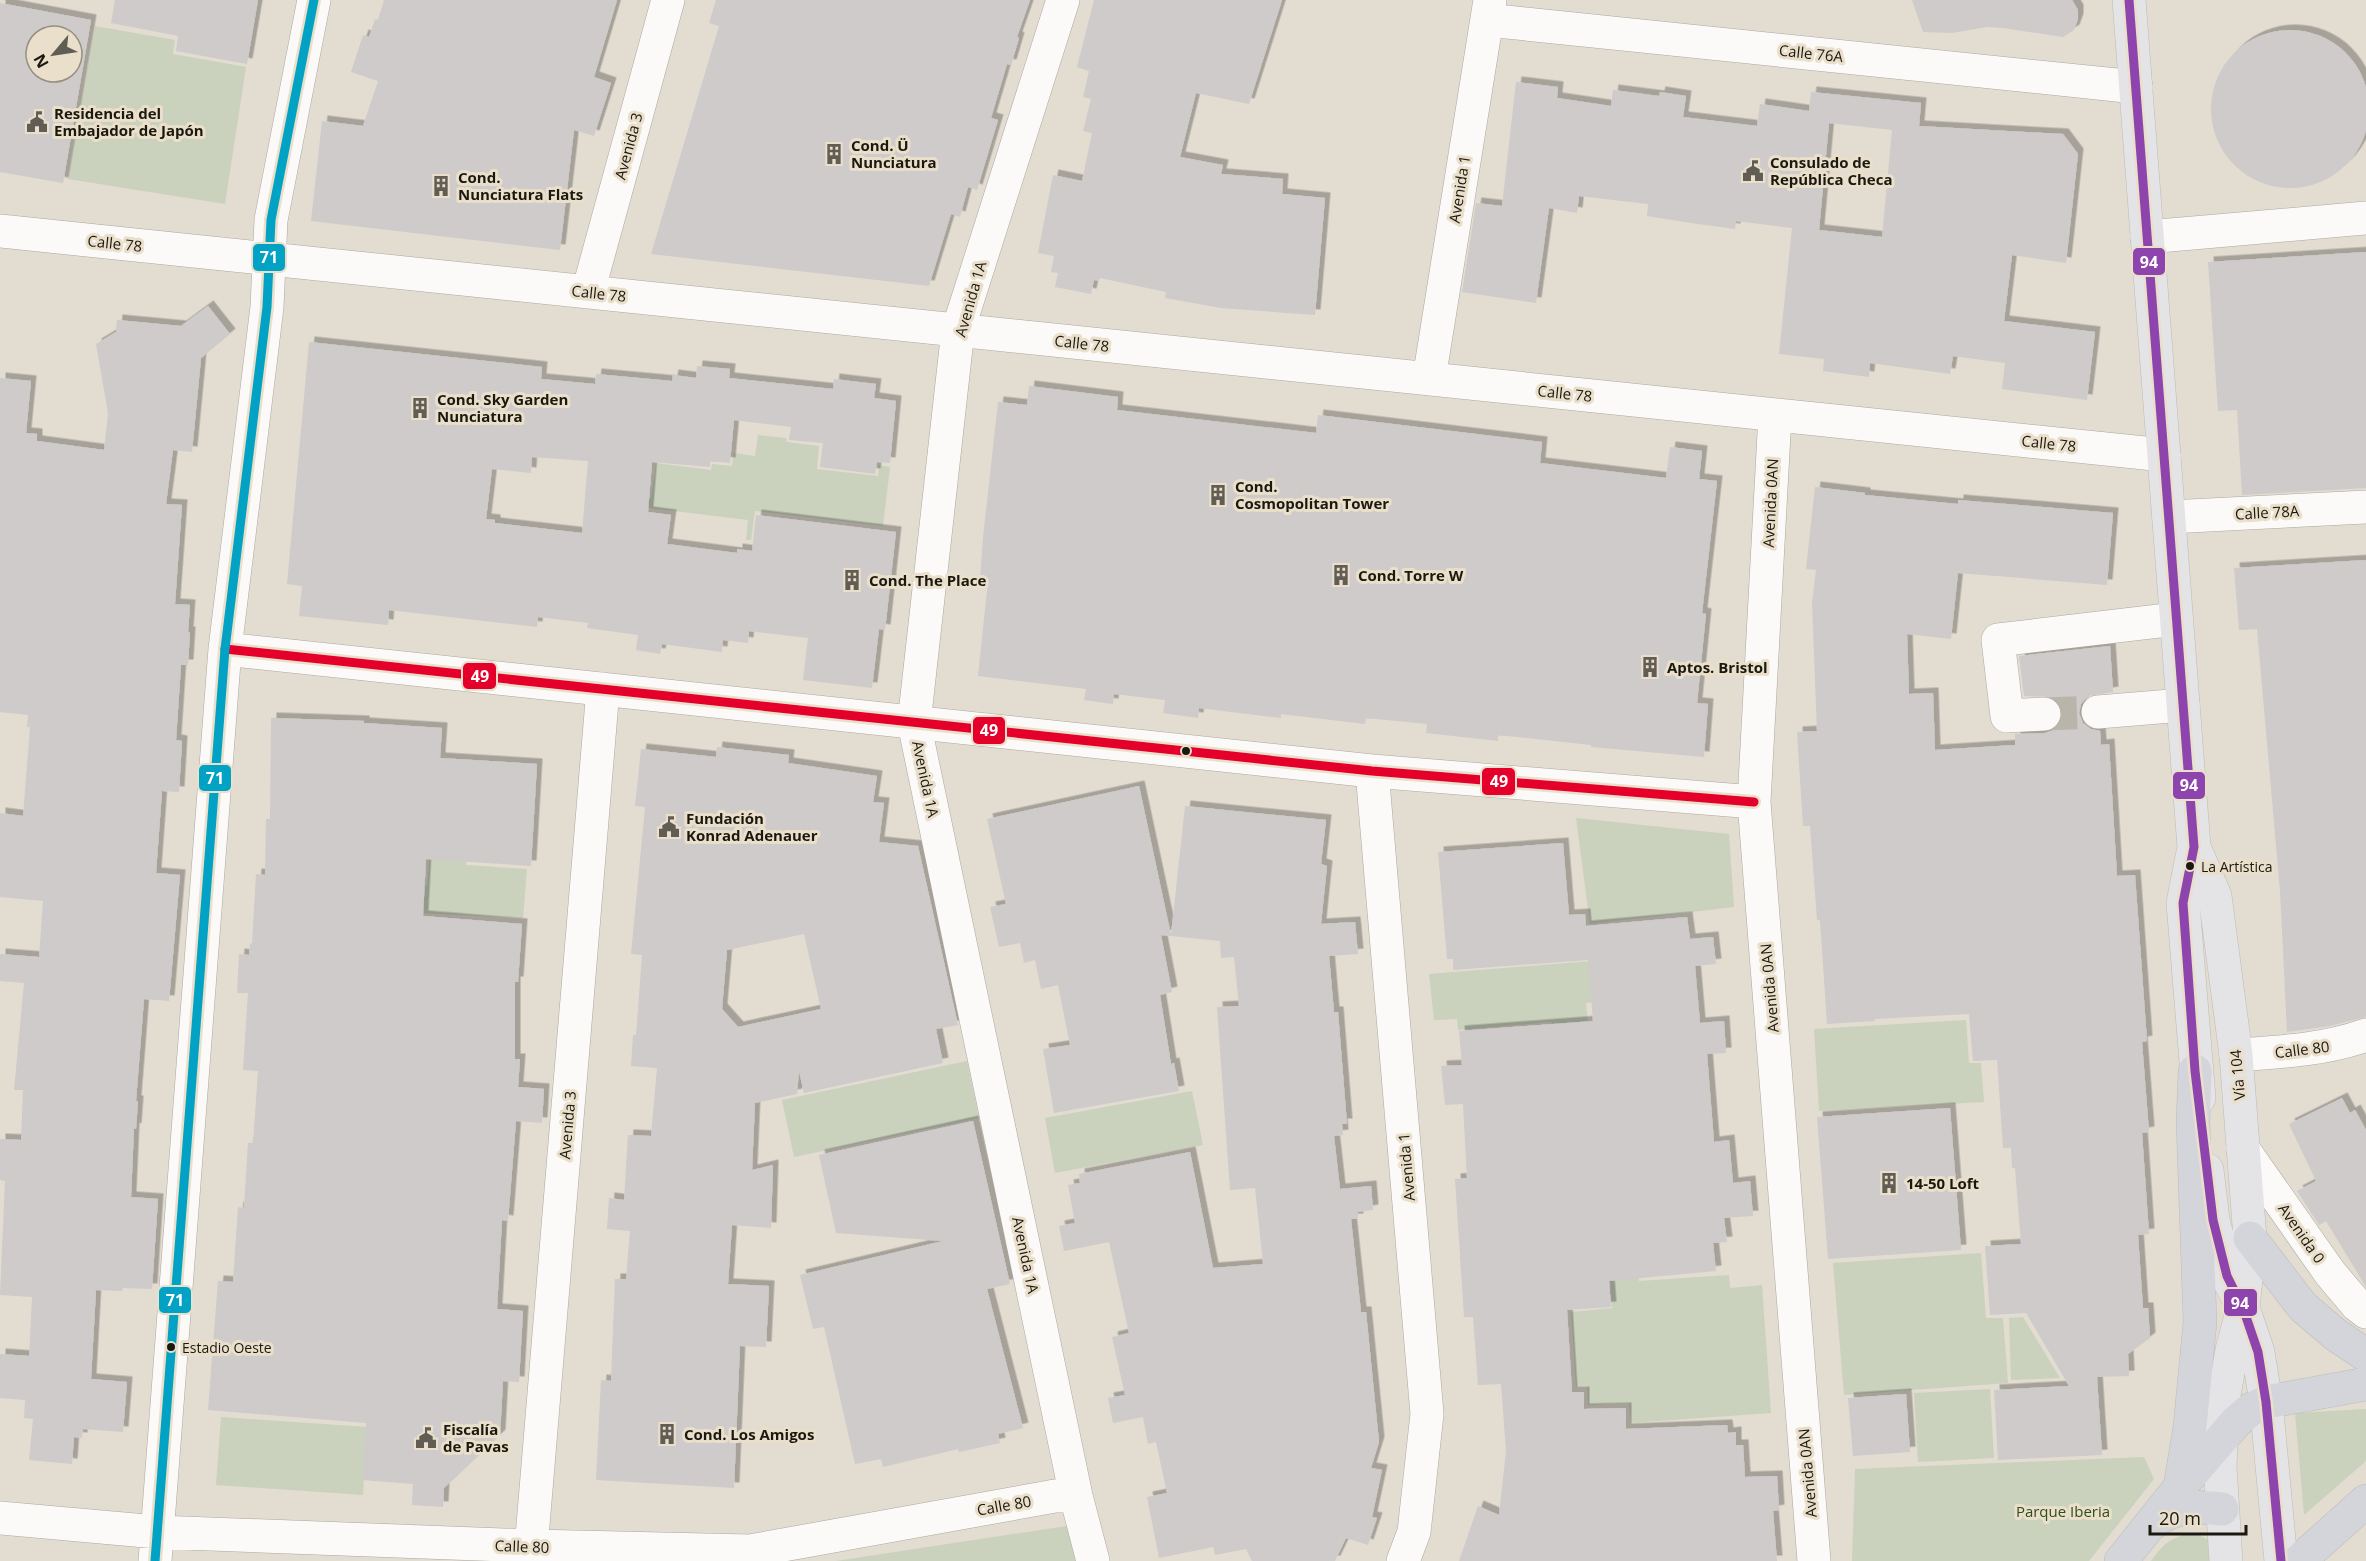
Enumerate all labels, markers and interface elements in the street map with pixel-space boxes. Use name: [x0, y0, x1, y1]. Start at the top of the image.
north arrow: [24, 24, 84, 84]
street label: Calle 76A: [1778, 40, 1845, 66]
text: N: [28, 50, 54, 72]
place label: Residencia del Embajador de Japón: [54, 103, 204, 140]
public building icon: Residencia del Embajador de Japón: [25, 110, 49, 134]
street label: Avenida 3: [609, 110, 647, 182]
place label: Cond. Ü Nunciatura: [851, 135, 937, 172]
building icon: Cond. Ü Nunciatura: [822, 142, 846, 166]
place label: Consulado de República Checa: [1770, 152, 1892, 189]
street label: Avenida 1: [1444, 154, 1474, 224]
public building icon: Consulado de República Checa: [1741, 159, 1765, 183]
place label: Cond. Nunciatura Flats: [458, 167, 583, 204]
building icon: Cond. Nunciatura Flats: [429, 174, 453, 198]
street label: Calle 78: [87, 230, 143, 256]
line badge: 71: [252, 243, 286, 272]
text: 71: [260, 246, 278, 268]
line badge: 94: [2132, 247, 2166, 276]
text: 94: [2140, 251, 2158, 273]
street label: Avenida 1A: [950, 258, 990, 339]
street label: Calle 78: [571, 280, 627, 306]
street label: Calle 78: [1054, 330, 1110, 356]
street label: Calle 78: [1537, 380, 1593, 406]
place label: Cond. Sky Garden Nunciatura: [437, 389, 568, 426]
building icon: Cond. Sky Garden Nunciatura: [408, 396, 432, 420]
street label: Calle 78: [2021, 430, 2077, 456]
street label: Avenida 0AN: [1758, 458, 1782, 548]
place label: Cond. Cosmopolitan Tower: [1235, 476, 1389, 513]
building icon: Cond. Cosmopolitan Tower: [1206, 483, 1230, 507]
street label: Calle 78A: [2234, 500, 2300, 524]
building icon: Cond. Torre W: [1329, 563, 1353, 587]
place label: Cond. Torre W: [1358, 565, 1464, 585]
building icon: Cond. The Place: [840, 568, 864, 592]
place label: Cond. The Place: [869, 570, 986, 590]
building icon: Aptos. Bristol: [1638, 655, 1662, 679]
place label: Aptos. Bristol: [1667, 657, 1768, 677]
line badge: 49: [462, 662, 497, 690]
text: 49: [471, 665, 489, 687]
line badge: 49: [972, 716, 1006, 745]
text: 49: [980, 719, 998, 741]
street label: Avenida 1A: [908, 739, 944, 820]
unlabelled marker: [1180, 745, 1192, 757]
line badge: 71: [198, 764, 232, 792]
text: 71: [206, 767, 224, 789]
line badge: 49: [1481, 767, 1516, 796]
text: 49: [1490, 770, 1508, 792]
line badge: 94: [2172, 771, 2206, 800]
text: 94: [2180, 774, 2198, 796]
place label: Fundación Konrad Adenauer: [686, 808, 818, 845]
public building icon: Fundación Konrad Adenauer: [657, 815, 681, 839]
place label: La Artística: [2201, 857, 2273, 876]
marker: La Artística: [2184, 860, 2196, 872]
street label: Avenida 0AN: [1755, 943, 1783, 1033]
street label: Calle 80: [2274, 1036, 2330, 1062]
street label: Vía 104: [2225, 1048, 2249, 1101]
street label: Avenida 3: [554, 1090, 580, 1160]
street label: Avenida 1: [1393, 1132, 1419, 1202]
building icon: 14-50 Loft: [1877, 1171, 1901, 1195]
place label: 14-50 Loft: [1906, 1173, 1980, 1193]
street label: Avenida 0: [2274, 1199, 2330, 1267]
street label: Avenida 1A: [1008, 1215, 1044, 1296]
line badge: 71: [158, 1286, 192, 1314]
line badge: 94: [2223, 1288, 2258, 1317]
text: 71: [166, 1289, 184, 1311]
text: 94: [2231, 1292, 2249, 1314]
place label: Estadio Oeste: [182, 1338, 272, 1357]
marker: Estadio Oeste: [165, 1341, 177, 1353]
place label: Fiscalía de Pavas: [443, 1419, 509, 1456]
building icon: Cond. Los Amigos: [655, 1422, 679, 1446]
place label: Cond. Los Amigos: [684, 1424, 814, 1444]
public building icon: Fiscalía de Pavas: [414, 1426, 438, 1450]
street label: Avenida 0AN: [1793, 1428, 1821, 1518]
street label: Calle 80: [975, 1490, 1033, 1520]
scale bar: [2150, 1498, 2246, 1536]
park label: Parque Iberia: [2016, 1501, 2110, 1521]
text: 20 m: [2159, 1506, 2201, 1530]
street label: Calle 80: [494, 1535, 550, 1557]

